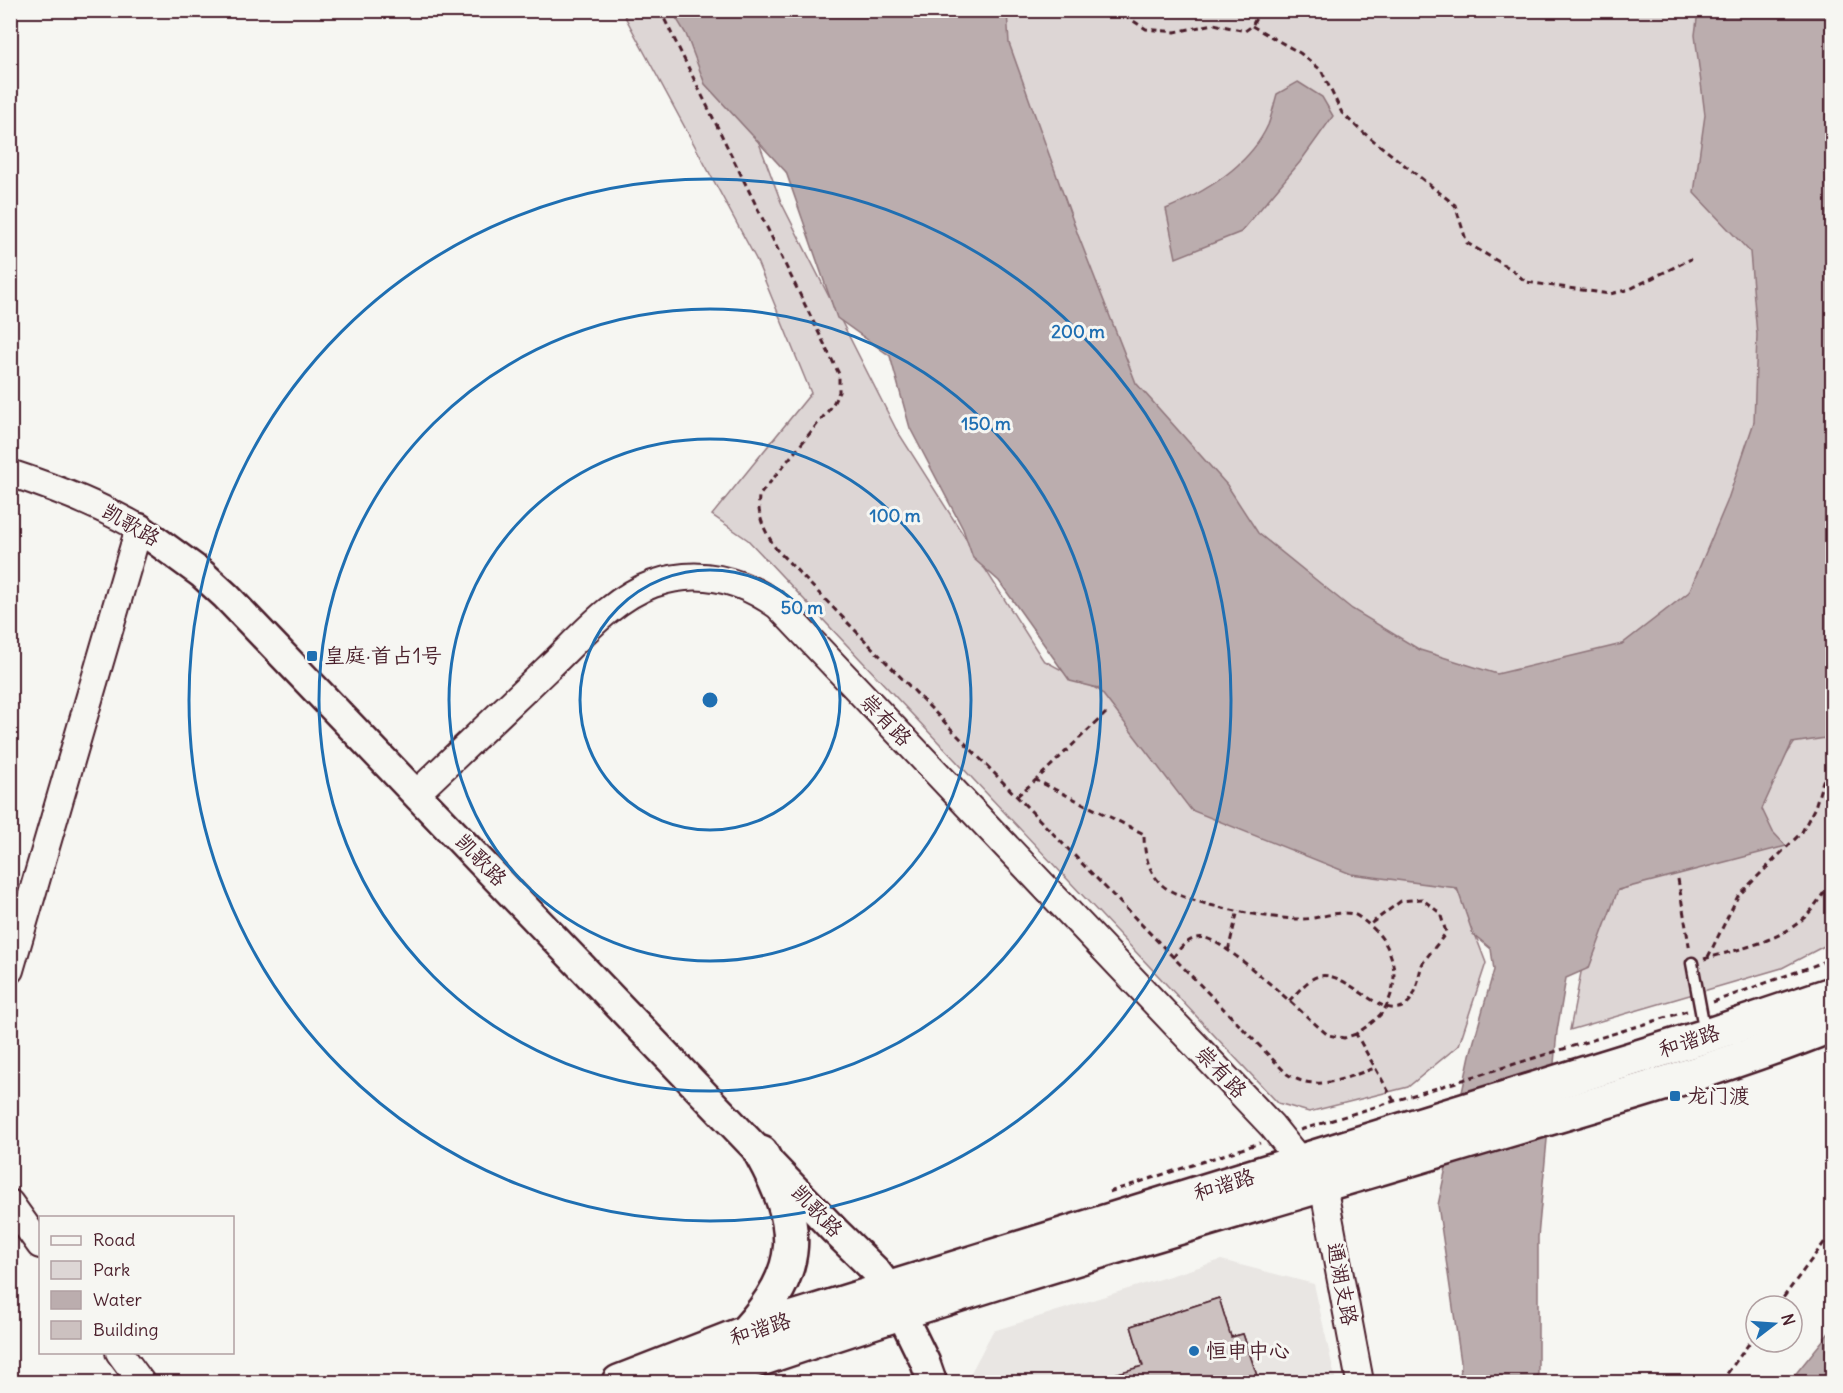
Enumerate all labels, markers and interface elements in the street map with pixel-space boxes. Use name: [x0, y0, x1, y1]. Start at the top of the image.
text: 200 m: [1051, 320, 1105, 343]
text: 150 m: [961, 412, 1011, 435]
street label: 凯歌路: [97, 497, 165, 552]
text: 100 m: [870, 504, 921, 527]
text: 50 m: [781, 596, 823, 619]
place label: 皇庭·首占1号: [324, 642, 442, 669]
marker: 皇庭·首占1号: [305, 649, 319, 663]
street label: 崇有路: [855, 688, 918, 752]
centre of rings: [700, 690, 720, 710]
street label: 凯歌路: [450, 828, 513, 892]
street label: 和谐路: [1655, 1018, 1723, 1063]
street label: 崇有路: [1190, 1040, 1253, 1104]
place label: 龙门渡: [1687, 1082, 1750, 1109]
marker: 龙门渡: [1668, 1089, 1682, 1103]
street label: 和谐路: [1190, 1162, 1258, 1207]
street label: 凯歌路: [786, 1179, 849, 1243]
legend: [39, 1216, 234, 1354]
text: Road: [93, 1228, 136, 1251]
street label: 通湖支路: [1321, 1240, 1364, 1328]
text: Park: [93, 1258, 130, 1281]
text: Water: [93, 1288, 143, 1311]
north arrow: [1744, 1294, 1804, 1354]
street label: 和谐路: [726, 1306, 794, 1351]
text: N: [1777, 1311, 1800, 1328]
text: Building: [93, 1318, 158, 1341]
place label: 恒申中心: [1206, 1337, 1290, 1364]
marker: 恒申中心: [1187, 1344, 1201, 1358]

